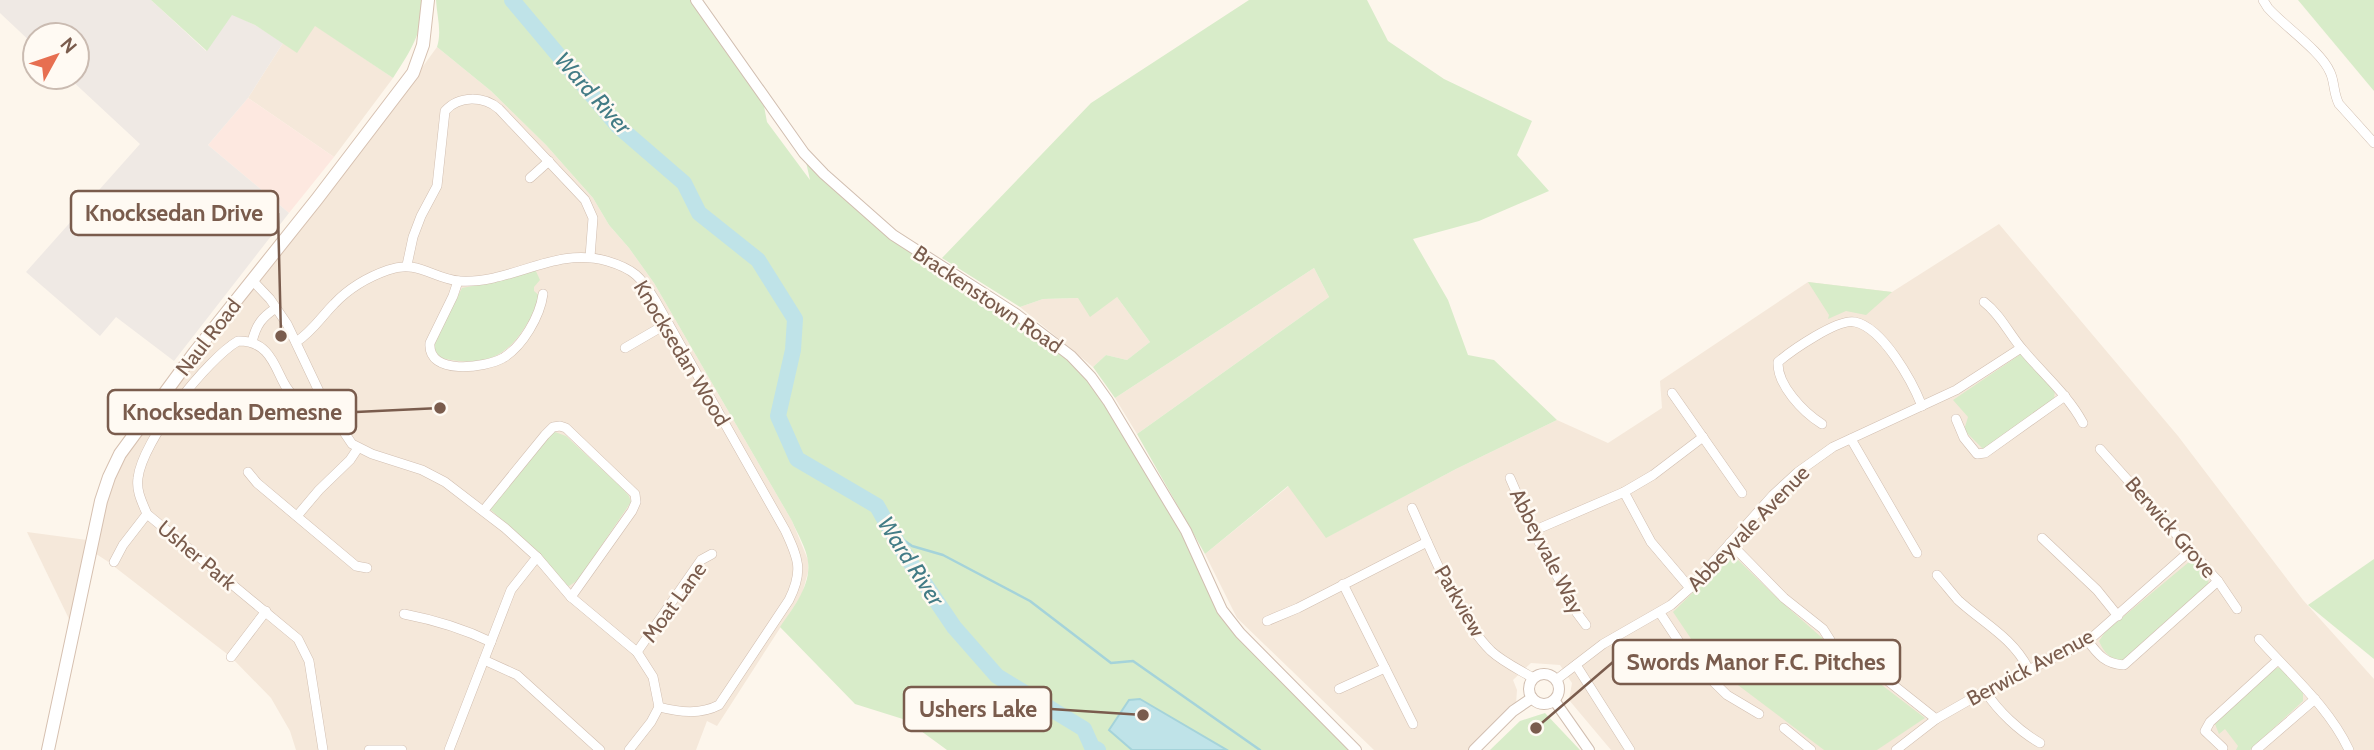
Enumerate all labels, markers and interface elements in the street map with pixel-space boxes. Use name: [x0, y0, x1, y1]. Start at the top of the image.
north arrow: [21, 21, 91, 91]
text: N: [56, 33, 82, 58]
water label: Ward River: [549, 46, 638, 141]
callout: Knocksedan Drive: [71, 191, 278, 235]
text: Knocksedan Drive: [85, 199, 263, 227]
street label: Brackenstown Road: [909, 240, 1067, 358]
street label: Knocksedan Wood: [629, 276, 735, 430]
street label: Naul Road: [170, 293, 246, 381]
callout: Knocksedan Demesne: [108, 390, 356, 434]
text: Knocksedan Demesne: [122, 398, 342, 426]
street label: Abbeyvale Avenue: [1682, 460, 1814, 596]
street label: Berwick Grove: [2120, 471, 2222, 583]
street label: Abbeyvale Way: [1505, 484, 1590, 618]
water label: Ward River: [872, 511, 951, 612]
street label: Usher Park: [153, 515, 242, 595]
street label: Moat Lane: [637, 557, 712, 647]
street label: Parkview: [1430, 561, 1490, 641]
street label: Berwick Avenue: [1962, 623, 2098, 711]
callout: Swords Manor F.C. Pitches: [1613, 640, 1900, 684]
text: Swords Manor F.C. Pitches: [1627, 648, 1886, 676]
callout: Ushers Lake: [904, 687, 1051, 731]
text: Ushers Lake: [919, 695, 1037, 723]

